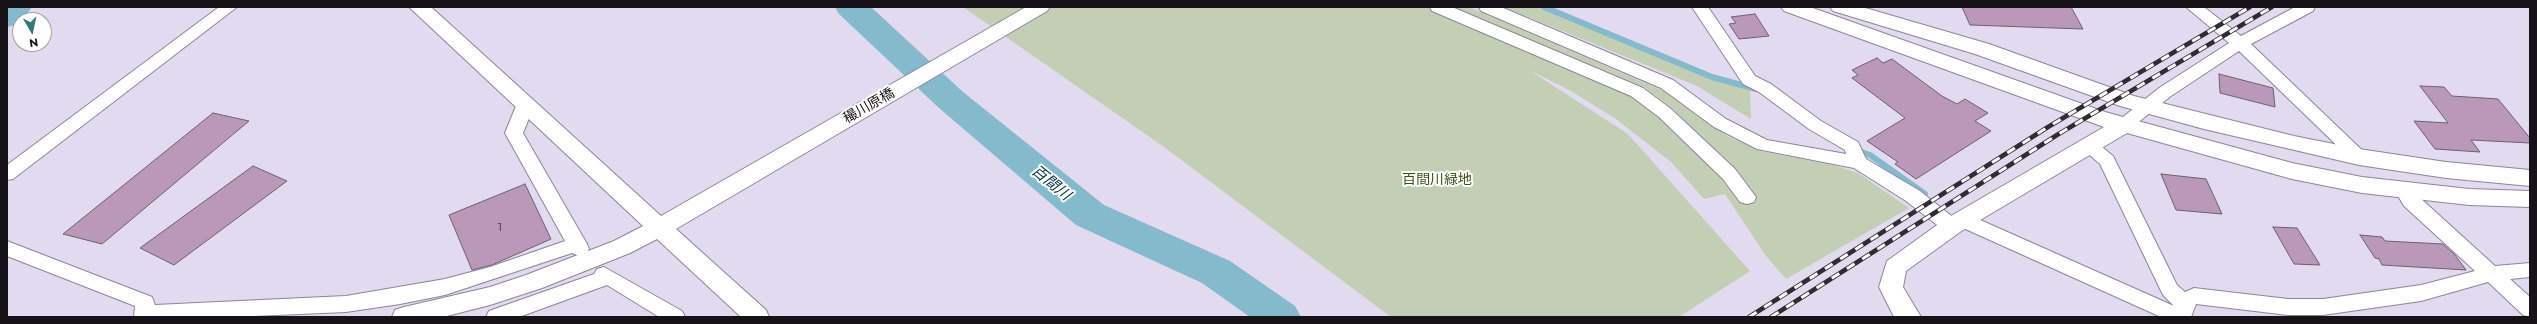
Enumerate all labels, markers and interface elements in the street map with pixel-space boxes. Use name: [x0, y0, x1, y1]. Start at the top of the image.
north arrow: [12, 12, 52, 52]
text: N: [28, 35, 39, 50]
street label: 穝川原橋: [841, 85, 897, 127]
water label: 百間川: [1028, 162, 1074, 204]
park label: 百間川緑地: [1402, 172, 1472, 188]
house number: 1: [498, 220, 502, 234]

